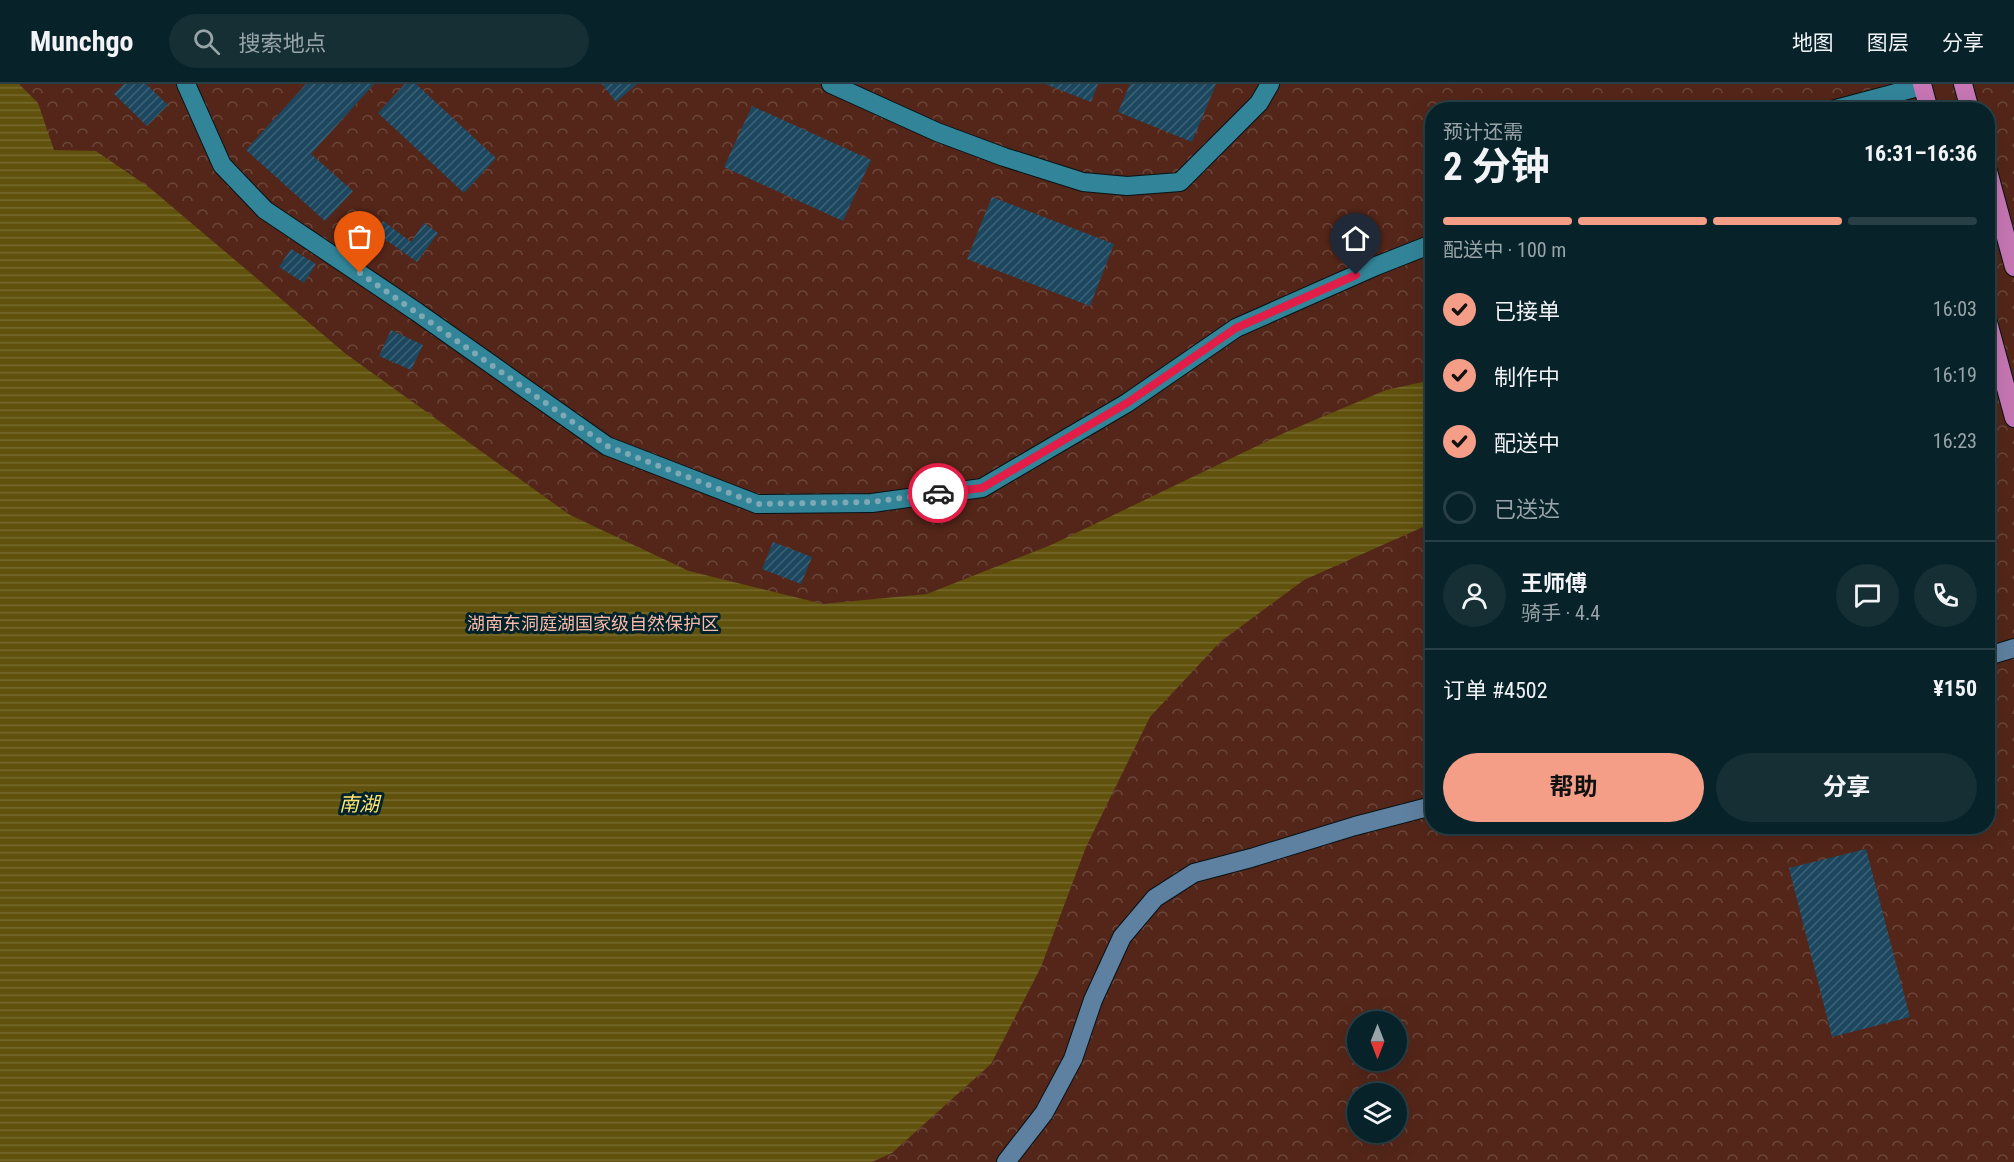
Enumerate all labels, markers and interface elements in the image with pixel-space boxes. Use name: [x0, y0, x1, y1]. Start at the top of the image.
search box: [169, 14, 589, 68]
text: Munchgo: [30, 25, 133, 58]
icon: search: [190, 25, 223, 58]
text: 搜索地点: [238, 31, 326, 56]
text: 地图: [1792, 31, 1834, 55]
text: 图层: [1867, 31, 1909, 55]
text: 分享: [1942, 31, 1984, 55]
text: 预计还需: [1443, 120, 1523, 144]
text: 16:31–16:36: [1864, 141, 1977, 166]
text: 2 分钟: [1443, 144, 1550, 190]
pin: [334, 211, 385, 273]
pin: [1330, 213, 1381, 275]
icon: bag: [343, 220, 376, 253]
icon: home: [1339, 222, 1372, 255]
text: 配送中 · 100 m: [1443, 238, 1566, 262]
icon: check: [1443, 293, 1476, 326]
text: 16:03: [1933, 297, 1977, 321]
text: 已接单: [1494, 299, 1560, 324]
icon: check: [1443, 359, 1476, 392]
text: 16:19: [1933, 363, 1977, 387]
text: 制作中: [1494, 365, 1560, 390]
icon: check: [1443, 425, 1476, 458]
text: 16:23: [1933, 429, 1977, 453]
text: 配送中: [1494, 431, 1560, 456]
courier: [908, 463, 968, 523]
icon: car: [922, 477, 955, 510]
text: 已送达: [1494, 497, 1560, 522]
button: person: [1443, 564, 1506, 627]
button: chat: [1836, 564, 1899, 627]
button: phone: [1914, 564, 1977, 627]
text: 王师傅: [1521, 571, 1587, 596]
text: 骑手 · 4.4: [1521, 601, 1600, 625]
park label: 湖南东洞庭湖国家级自然保护区: [467, 613, 719, 634]
text: ¥150: [1933, 676, 1977, 701]
text: 订单 #4502: [1443, 678, 1548, 703]
button: 帮助: [1443, 753, 1704, 822]
button: 分享: [1716, 753, 1977, 822]
water label: 南湖: [339, 792, 382, 816]
north arrow: [1347, 1011, 1407, 1071]
map controls: [1347, 1011, 1407, 1143]
button: layers: [1347, 1083, 1407, 1143]

